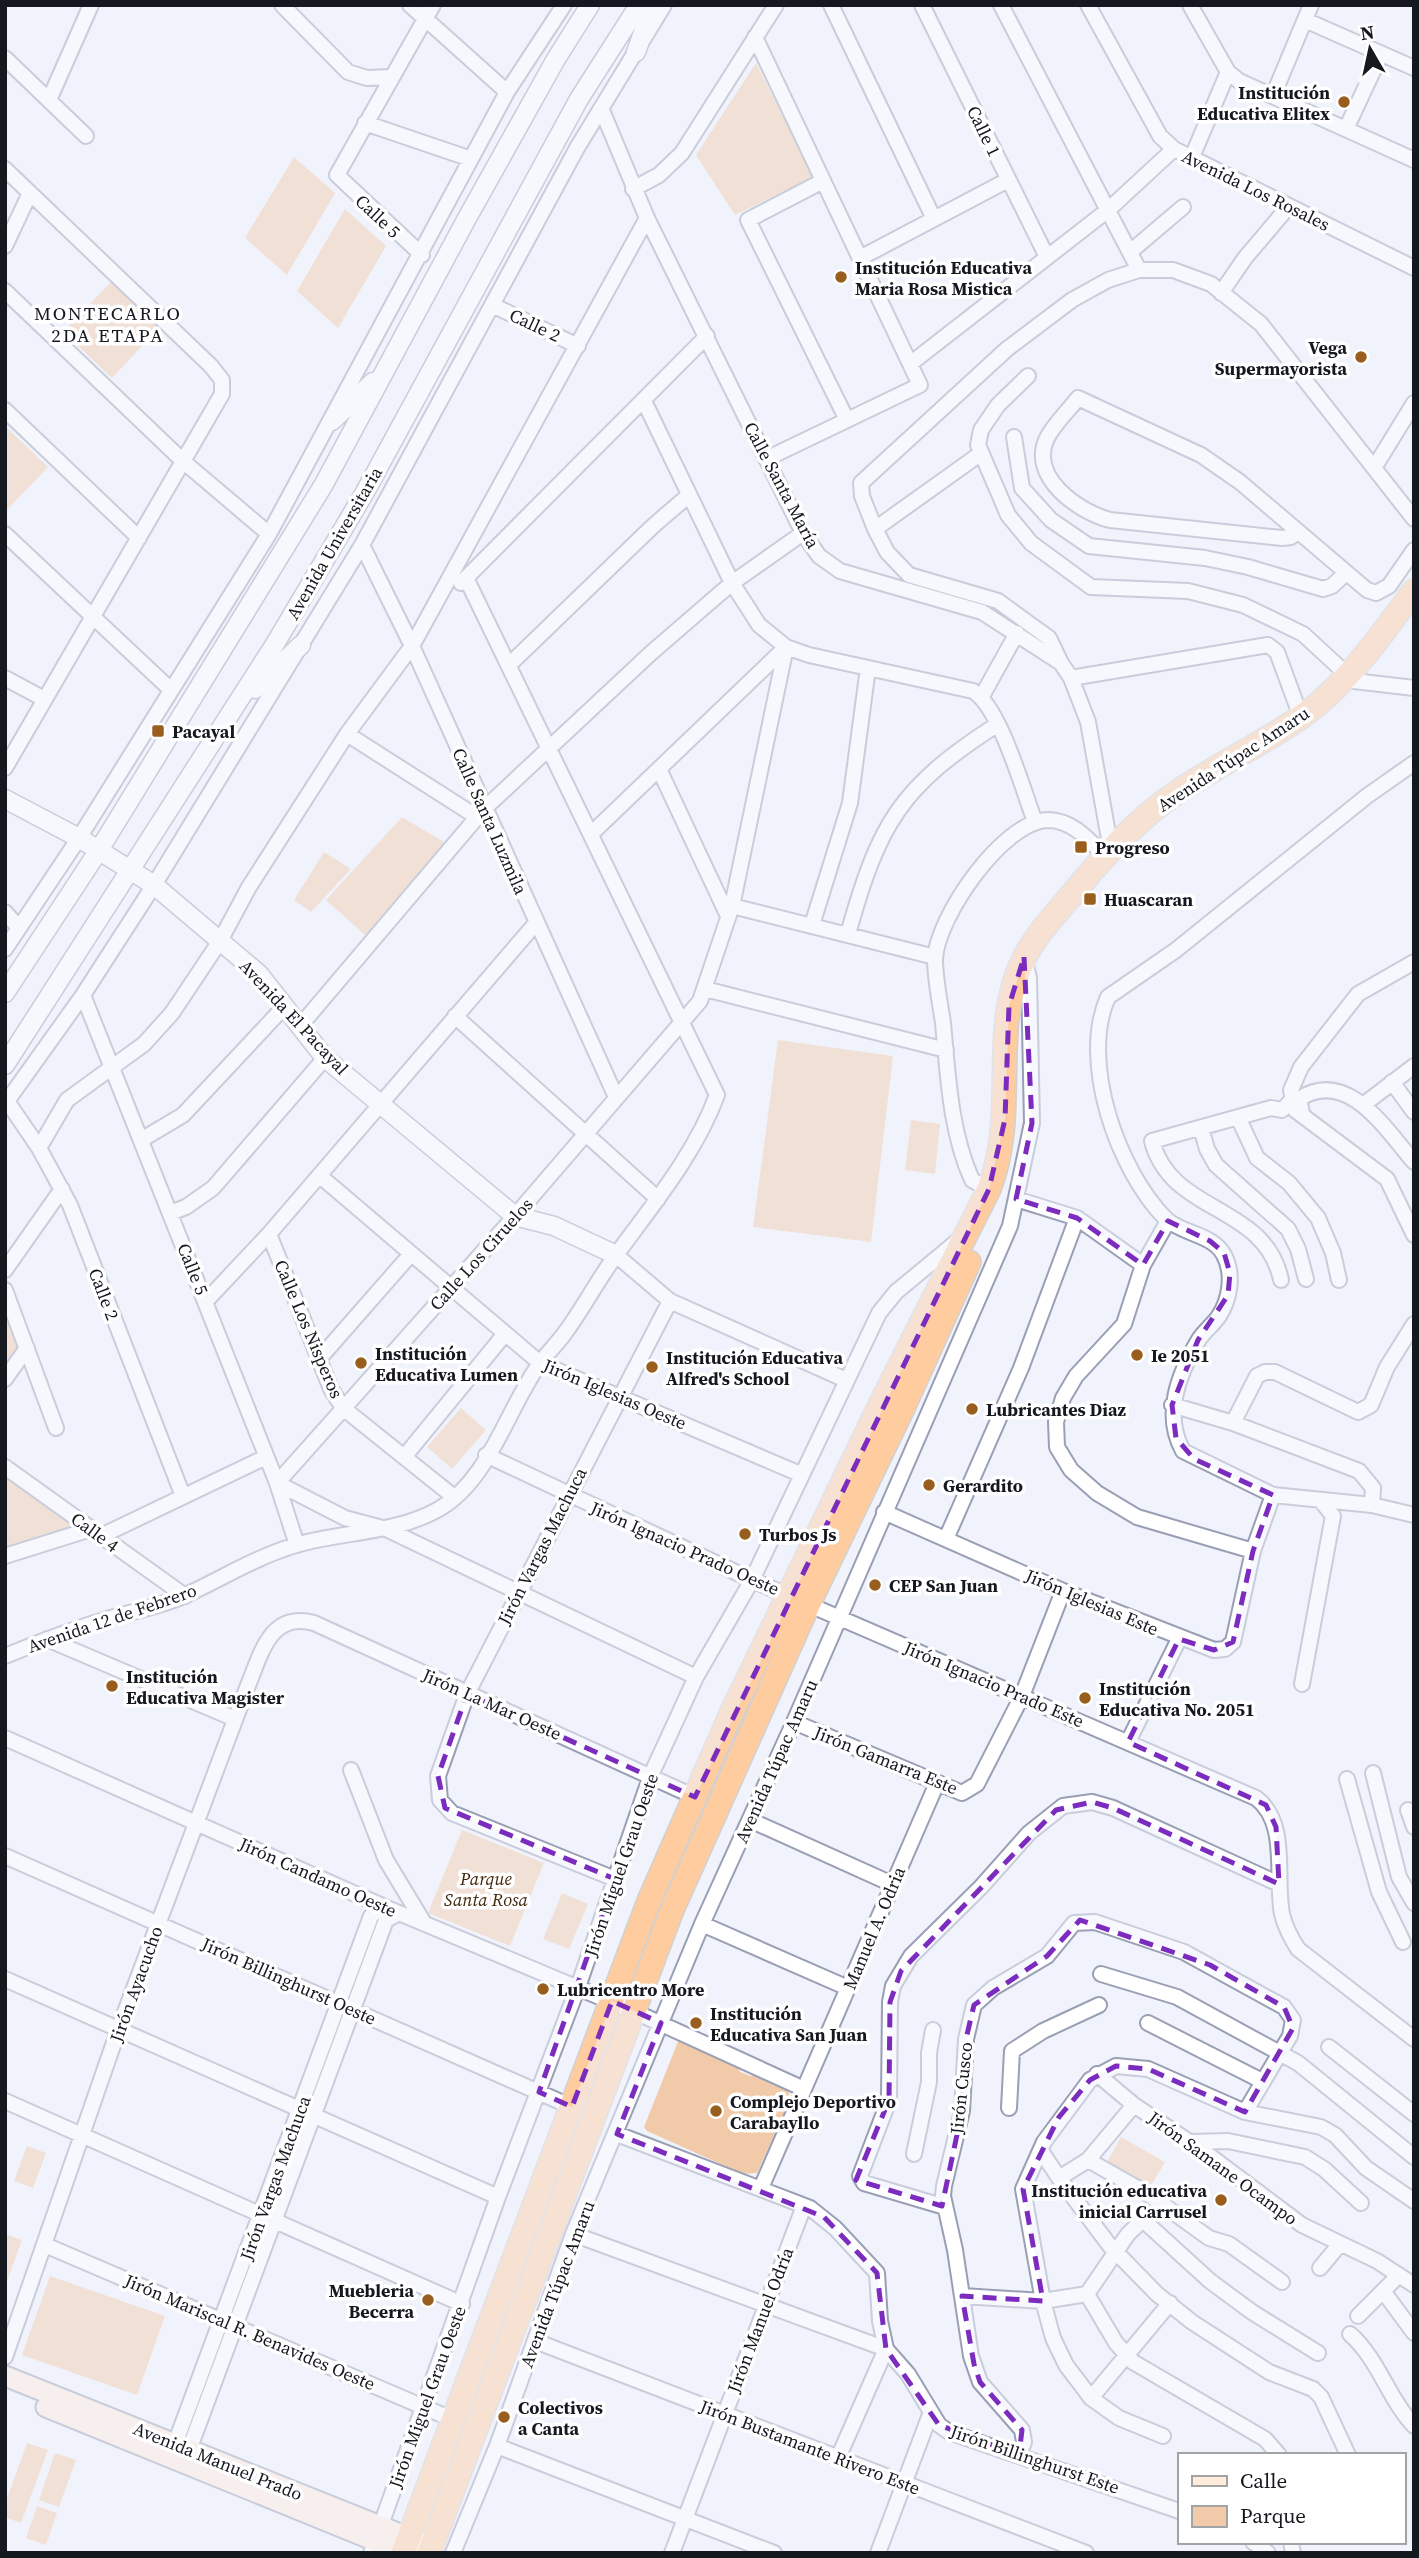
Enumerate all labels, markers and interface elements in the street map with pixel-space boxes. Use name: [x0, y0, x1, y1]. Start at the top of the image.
north arrow: [1335, 14, 1405, 84]
text: N: [1358, 18, 1376, 46]
place label: Institución Educativa Elitex: [1197, 80, 1330, 126]
marker: Institución Educativa Elitex: [1336, 94, 1352, 110]
street label: Calle 1: [961, 101, 1007, 161]
street label: Avenida Los Rosales: [1178, 143, 1334, 237]
street label: Calle 5: [350, 189, 406, 243]
place label: Institución Educativa Maria Rosa Mistica: [855, 255, 1032, 301]
marker: Institución Educativa Maria Rosa Mistica: [833, 269, 849, 285]
district label: MONTECARLO 2DA ETAPA: [34, 300, 182, 348]
street label: Calle 2: [505, 302, 565, 348]
place label: Vega Supermayorista: [1215, 335, 1347, 381]
marker: Vega Supermayorista: [1353, 349, 1369, 365]
street label: Calle Santa María: [738, 417, 826, 553]
street label: Avenida Universitaria: [280, 461, 388, 624]
street label: Avenida Túpac Amaru: [1152, 700, 1314, 818]
place label: Pacayal: [172, 719, 235, 744]
marker: Pacayal: [150, 723, 166, 739]
street label: Calle Santa Luzmila: [446, 744, 534, 899]
place label: Progreso: [1095, 835, 1170, 860]
marker: Progreso: [1073, 839, 1089, 855]
place label: Huascaran: [1104, 887, 1193, 912]
marker: Huascaran: [1082, 891, 1098, 907]
street label: Avenida El Pacayal: [234, 954, 354, 1080]
street label: Calle Los Ciruelos: [424, 1192, 539, 1316]
street label: Calle 5: [171, 1239, 215, 1299]
street label: Calle Los Nisperos: [269, 1256, 350, 1402]
street label: Calle 2: [83, 1264, 125, 1324]
place label: Institución Educativa Lumen: [375, 1341, 518, 1387]
place label: Ie 2051: [1151, 1343, 1210, 1368]
place label: Institución Educativa Alfred's School: [666, 1345, 843, 1391]
marker: Ie 2051: [1129, 1347, 1145, 1363]
street label: Jirón Iglesias Oeste: [539, 1352, 691, 1435]
marker: Institución Educativa Lumen: [353, 1355, 369, 1371]
marker: Institución Educativa Alfred's School: [644, 1359, 660, 1375]
place label: Lubricantes Diaz: [986, 1397, 1127, 1422]
marker: Lubricantes Diaz: [964, 1401, 980, 1417]
street label: Jirón Vargas Machuca: [491, 1462, 593, 1630]
place label: Gerardito: [943, 1473, 1023, 1498]
marker: Gerardito: [921, 1477, 937, 1493]
street label: Jirón Ignacio Prado Oeste: [586, 1495, 783, 1601]
street label: Calle 4: [66, 1506, 124, 1558]
place label: Turbos Js: [759, 1522, 836, 1547]
marker: Turbos Js: [737, 1526, 753, 1542]
street label: Jirón Iglesias Este: [1021, 1562, 1162, 1641]
place label: CEP San Juan: [889, 1573, 998, 1598]
street label: Avenida 12 de Febrero: [24, 1577, 200, 1659]
marker: CEP San Juan: [867, 1577, 883, 1593]
street label: Jirón Ignacio Prado Este: [899, 1634, 1088, 1733]
street label: Jirón La Mar Oeste: [418, 1662, 566, 1746]
place label: Institución Educativa Magister: [126, 1664, 285, 1710]
street label: Avenida Túpac Amaru: [729, 1675, 823, 1847]
place label: Institución Educativa No. 2051: [1099, 1676, 1255, 1722]
marker: Institución Educativa Magister: [104, 1678, 120, 1694]
marker: Institución Educativa No. 2051: [1077, 1690, 1093, 1706]
street label: Jirón Gamarra Este: [809, 1719, 962, 1800]
street label: Jirón Miguel Grau Oeste: [578, 1770, 664, 1961]
street label: Jirón Candamo Oeste: [234, 1831, 401, 1923]
street label: Manuel A. Odria: [837, 1862, 911, 1993]
park label: Parque Santa Rosa: [444, 1866, 529, 1912]
street label: Jirón Ayacucho: [103, 1922, 169, 2046]
street label: Jirón Billinghurst Oeste: [197, 1931, 380, 2031]
place label: Lubricentro More: [557, 1977, 704, 2002]
marker: Lubricentro More: [535, 1981, 551, 1997]
place label: Institución Educativa San Juan: [710, 2001, 867, 2047]
marker: Institución Educativa San Juan: [688, 2015, 704, 2031]
street label: Jirón Cusco: [944, 2041, 978, 2136]
place label: Complejo Deportivo Carabayllo: [730, 2089, 896, 2135]
street label: Jirón Vargas Machuca: [233, 2091, 317, 2265]
marker: Complejo Deportivo Carabayllo: [708, 2103, 724, 2119]
street label: Jirón Samane Ocampo: [1142, 2105, 1303, 2231]
place label: Institución educativa inicial Carrusel: [1031, 2178, 1207, 2224]
marker: Institución educativa inicial Carrusel: [1213, 2192, 1229, 2208]
street label: Avenida Túpac Amaru: [514, 2197, 600, 2371]
street label: Jirón Manuel Odría: [720, 2243, 800, 2397]
street label: Jirón Mariscal R. Benavides Oeste: [120, 2267, 379, 2396]
place label: Muebleria Becerra: [329, 2278, 414, 2324]
marker: Muebleria Becerra: [420, 2292, 436, 2308]
street label: Jirón Miguel Grau Oeste: [382, 2302, 472, 2493]
street label: Jirón Bustamante Rivero Este: [695, 2393, 924, 2501]
place label: Colectivos a Canta: [518, 2395, 603, 2441]
marker: Colectivos a Canta: [496, 2409, 512, 2425]
street label: Avenida Manuel Prado: [130, 2416, 306, 2506]
street label: Jirón Billinghurst Este: [946, 2418, 1123, 2500]
legend: [1178, 2453, 1405, 2544]
text: Calle: [1240, 2466, 1287, 2495]
text: Parque: [1240, 2501, 1306, 2530]

